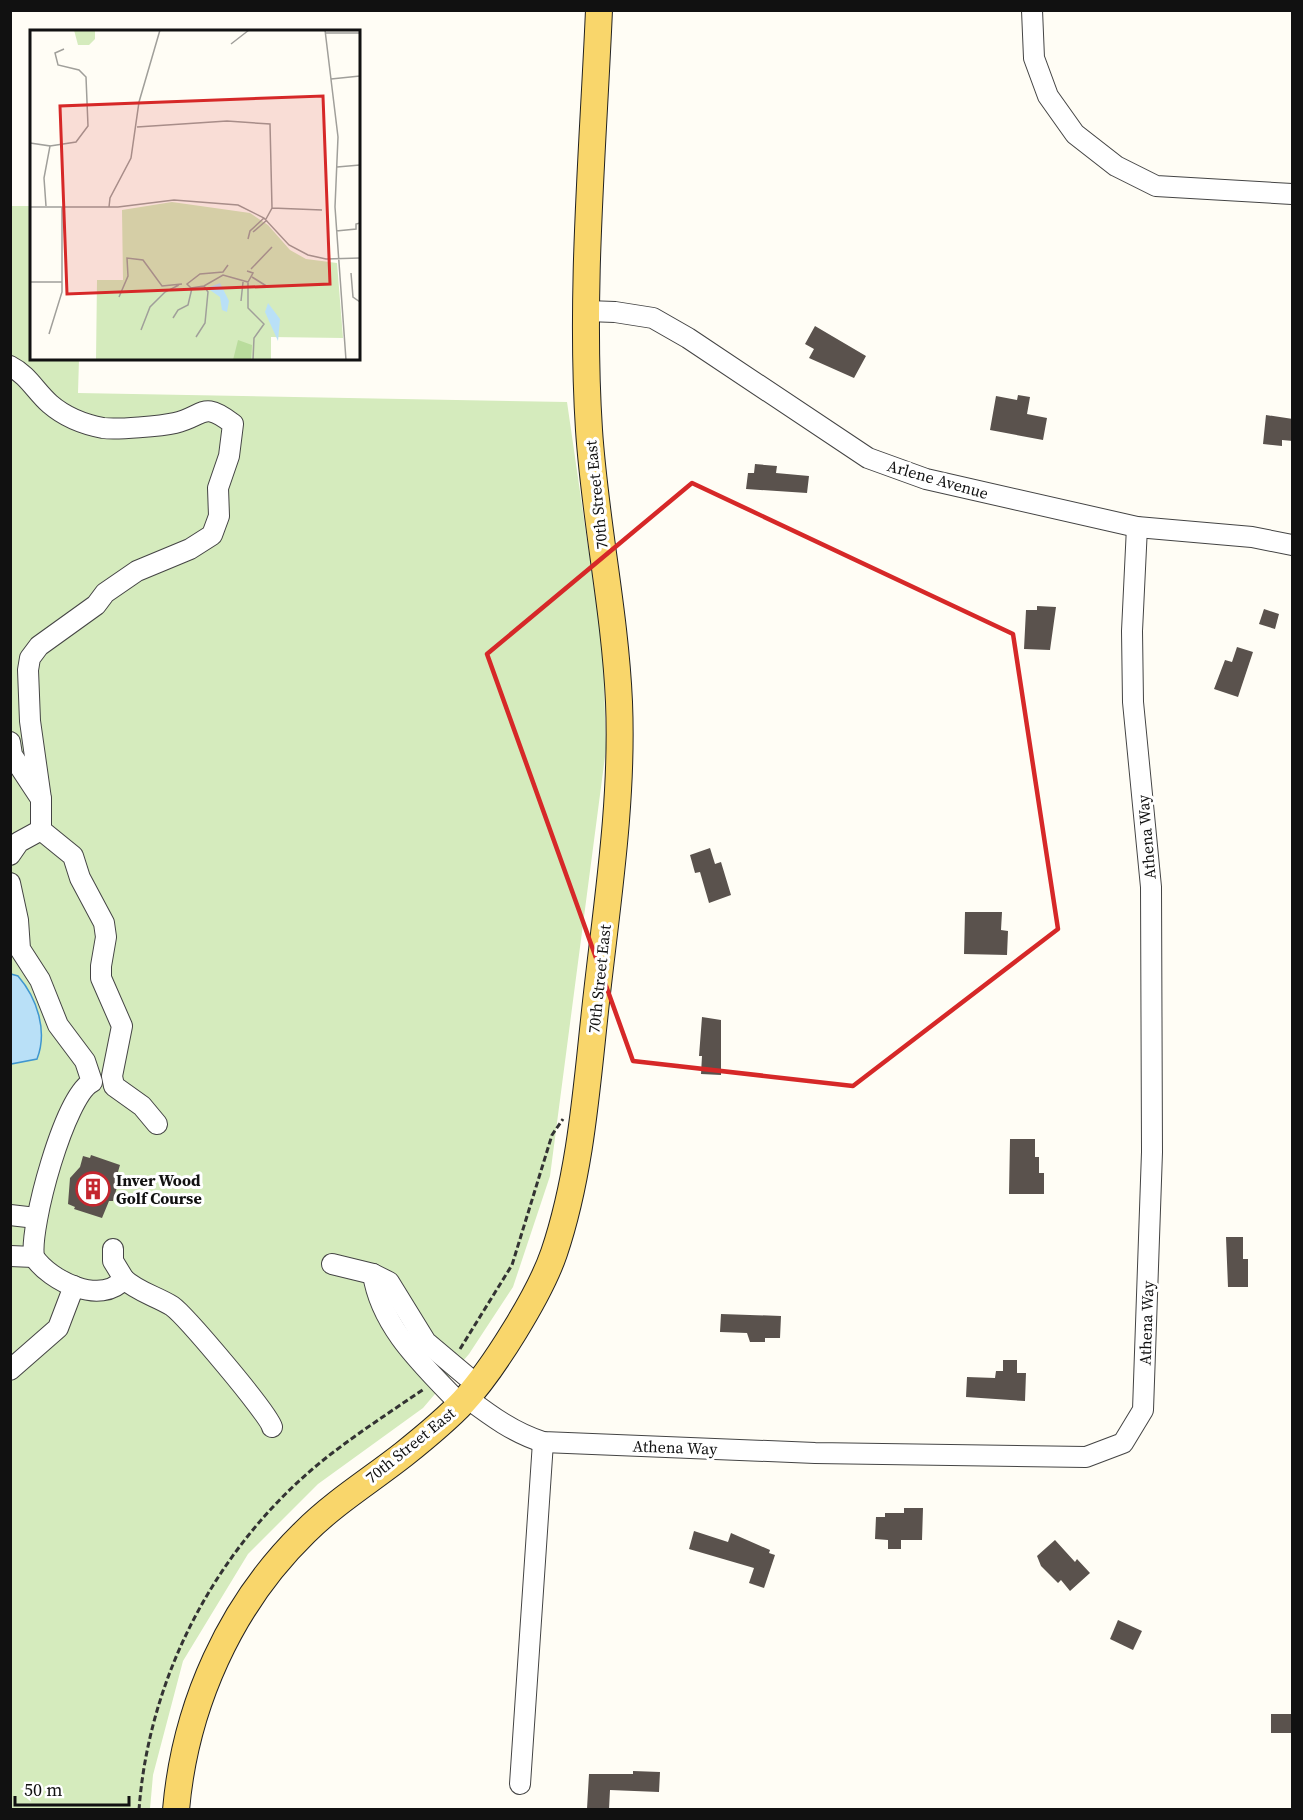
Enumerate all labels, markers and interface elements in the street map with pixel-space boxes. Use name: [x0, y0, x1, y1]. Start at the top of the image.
inset map: [30, 30, 360, 360]
street label: 70th Street East: [579, 439, 613, 551]
street label: Arlene Avenue: [885, 454, 991, 504]
street label: Athena Way: [1131, 793, 1161, 880]
street label: 70th Street East: [582, 923, 616, 1035]
place label: Inver Wood Golf Course: [116, 1169, 202, 1209]
building icon: Inver Wood Golf Course: [75, 1171, 111, 1207]
street label: Athena Way: [1134, 1279, 1159, 1366]
street label: 70th Street East: [360, 1401, 460, 1488]
street label: Athena Way: [632, 1435, 719, 1460]
scale bar: [15, 1769, 129, 1807]
text: 50 m: [24, 1777, 62, 1802]

